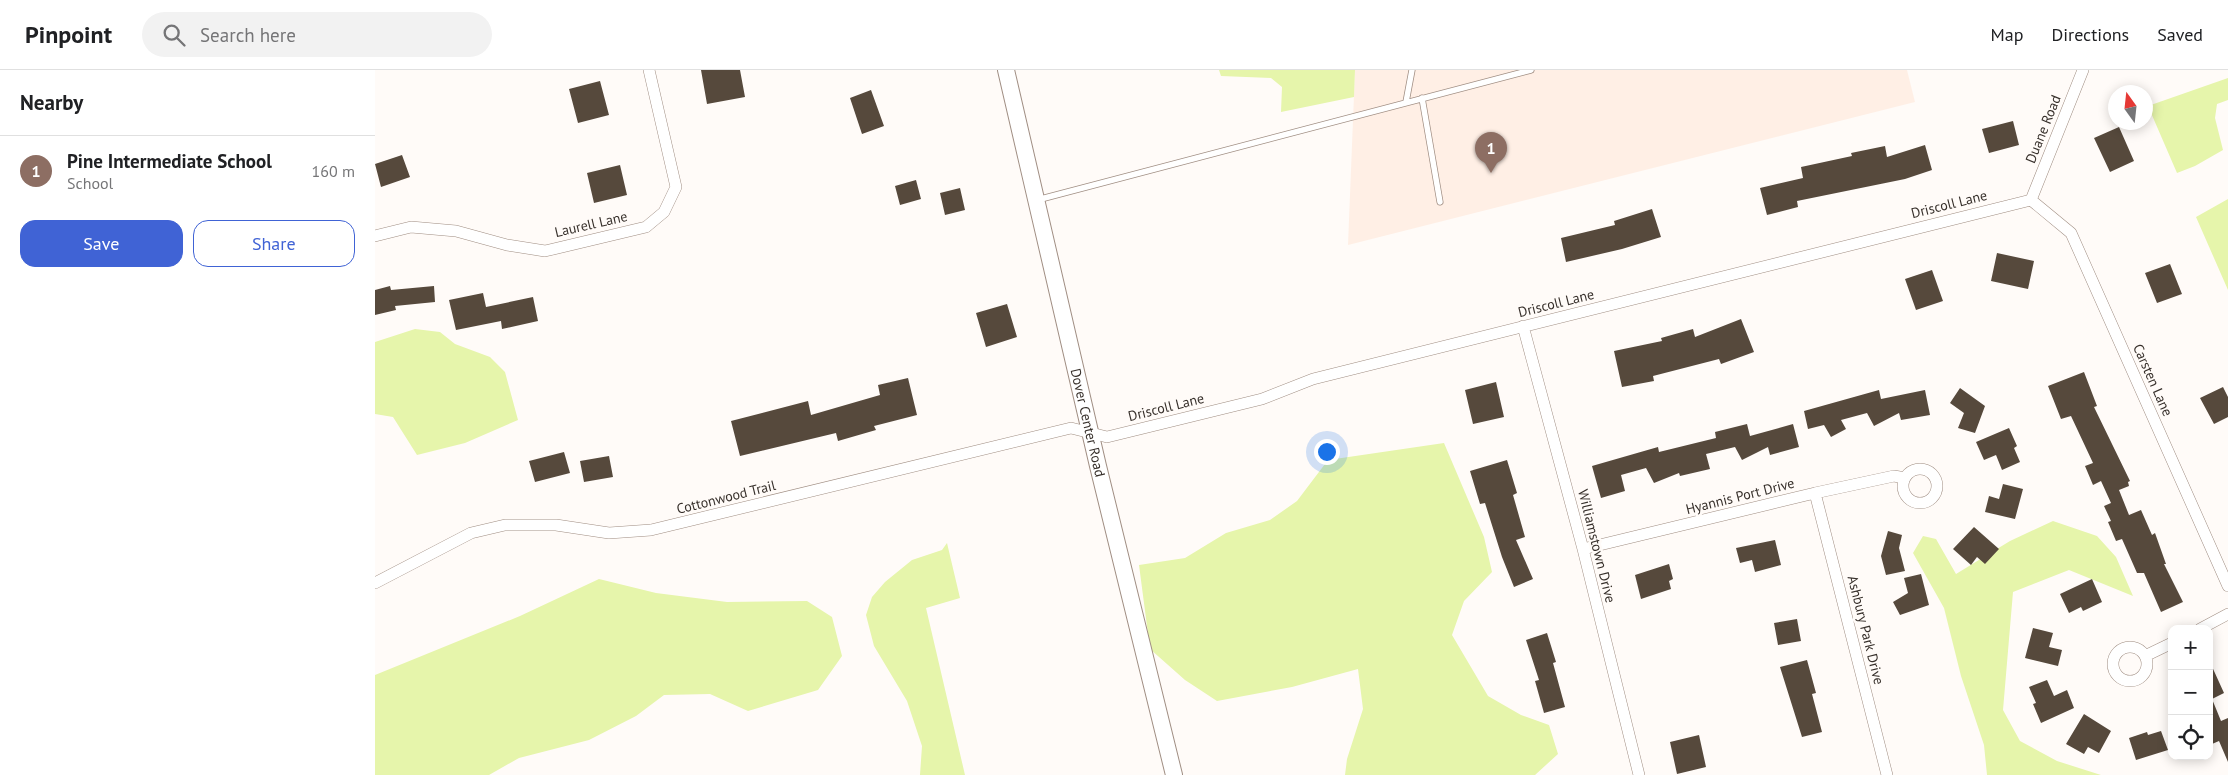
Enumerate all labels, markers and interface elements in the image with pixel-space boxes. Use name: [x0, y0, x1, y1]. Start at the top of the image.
search box: [142, 12, 492, 57]
text: Pinpoint: [25, 19, 112, 50]
icon: search: [160, 21, 188, 49]
text: Search here: [200, 23, 296, 47]
text: Map: [1991, 23, 2023, 46]
text: Directions: [2051, 23, 2129, 46]
text: Saved: [2157, 23, 2203, 46]
north arrow: [2108, 85, 2153, 130]
text: Nearby: [20, 89, 83, 116]
street label: Duane Road: [2021, 92, 2065, 166]
pin: 1: [1475, 132, 1507, 173]
text: Pine Intermediate School: [67, 149, 272, 173]
text: 1: [31, 161, 41, 181]
text: 160 m: [312, 161, 355, 181]
text: School: [67, 173, 113, 193]
street label: Driscoll Lane: [1909, 186, 1989, 222]
street label: Laurell Lane: [553, 207, 629, 241]
button: Save: [20, 220, 183, 267]
button: Share: [193, 220, 355, 267]
street label: Driscoll Lane: [1516, 285, 1596, 321]
street label: Carsten Lane: [2129, 341, 2177, 419]
street label: Dover Center Road: [1067, 367, 1109, 479]
street label: Driscoll Lane: [1126, 389, 1206, 425]
your location: [1314, 439, 1340, 465]
street label: Hyannis Port Drive: [1684, 474, 1796, 518]
street label: Cottonwood Trail: [675, 476, 777, 518]
street label: Williamstown Drive: [1574, 487, 1620, 605]
street label: Ashbury Park Drive: [1844, 574, 1888, 686]
map controls: [2168, 625, 2213, 760]
button: +: [2168, 625, 2213, 670]
button: −: [2168, 670, 2213, 715]
button: locate: [2168, 715, 2213, 760]

